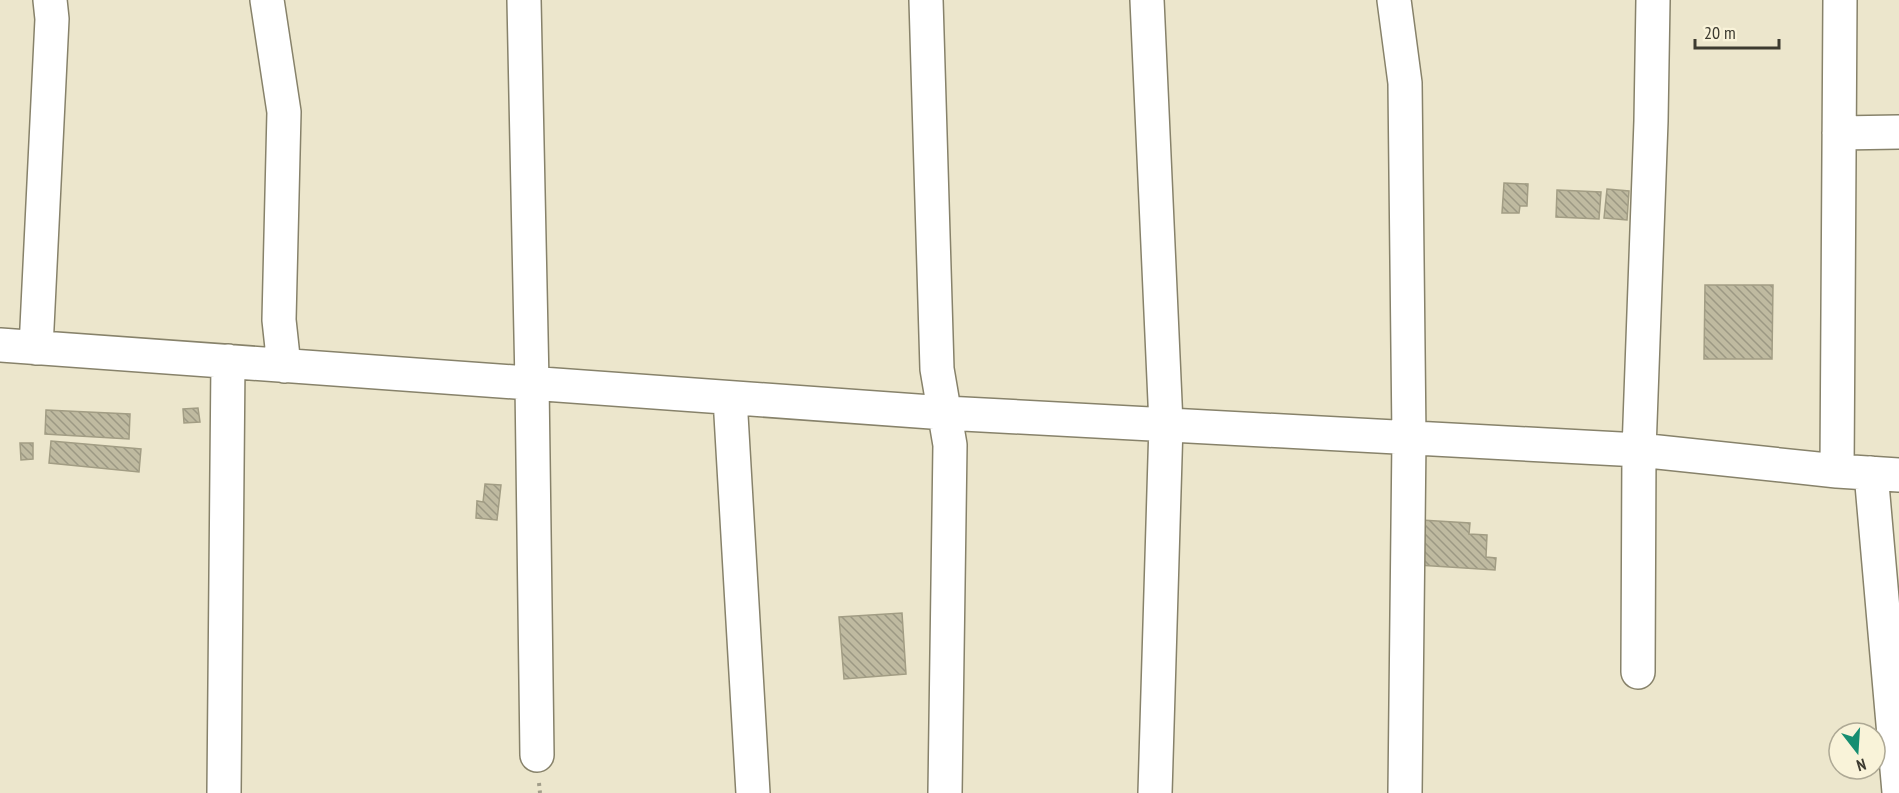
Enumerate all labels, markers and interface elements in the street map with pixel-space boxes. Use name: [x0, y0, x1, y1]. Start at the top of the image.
scale bar: [1695, 12, 1779, 50]
text: 20 m: [1704, 21, 1736, 44]
north arrow: [1827, 721, 1887, 781]
text: N: [1854, 755, 1868, 776]

